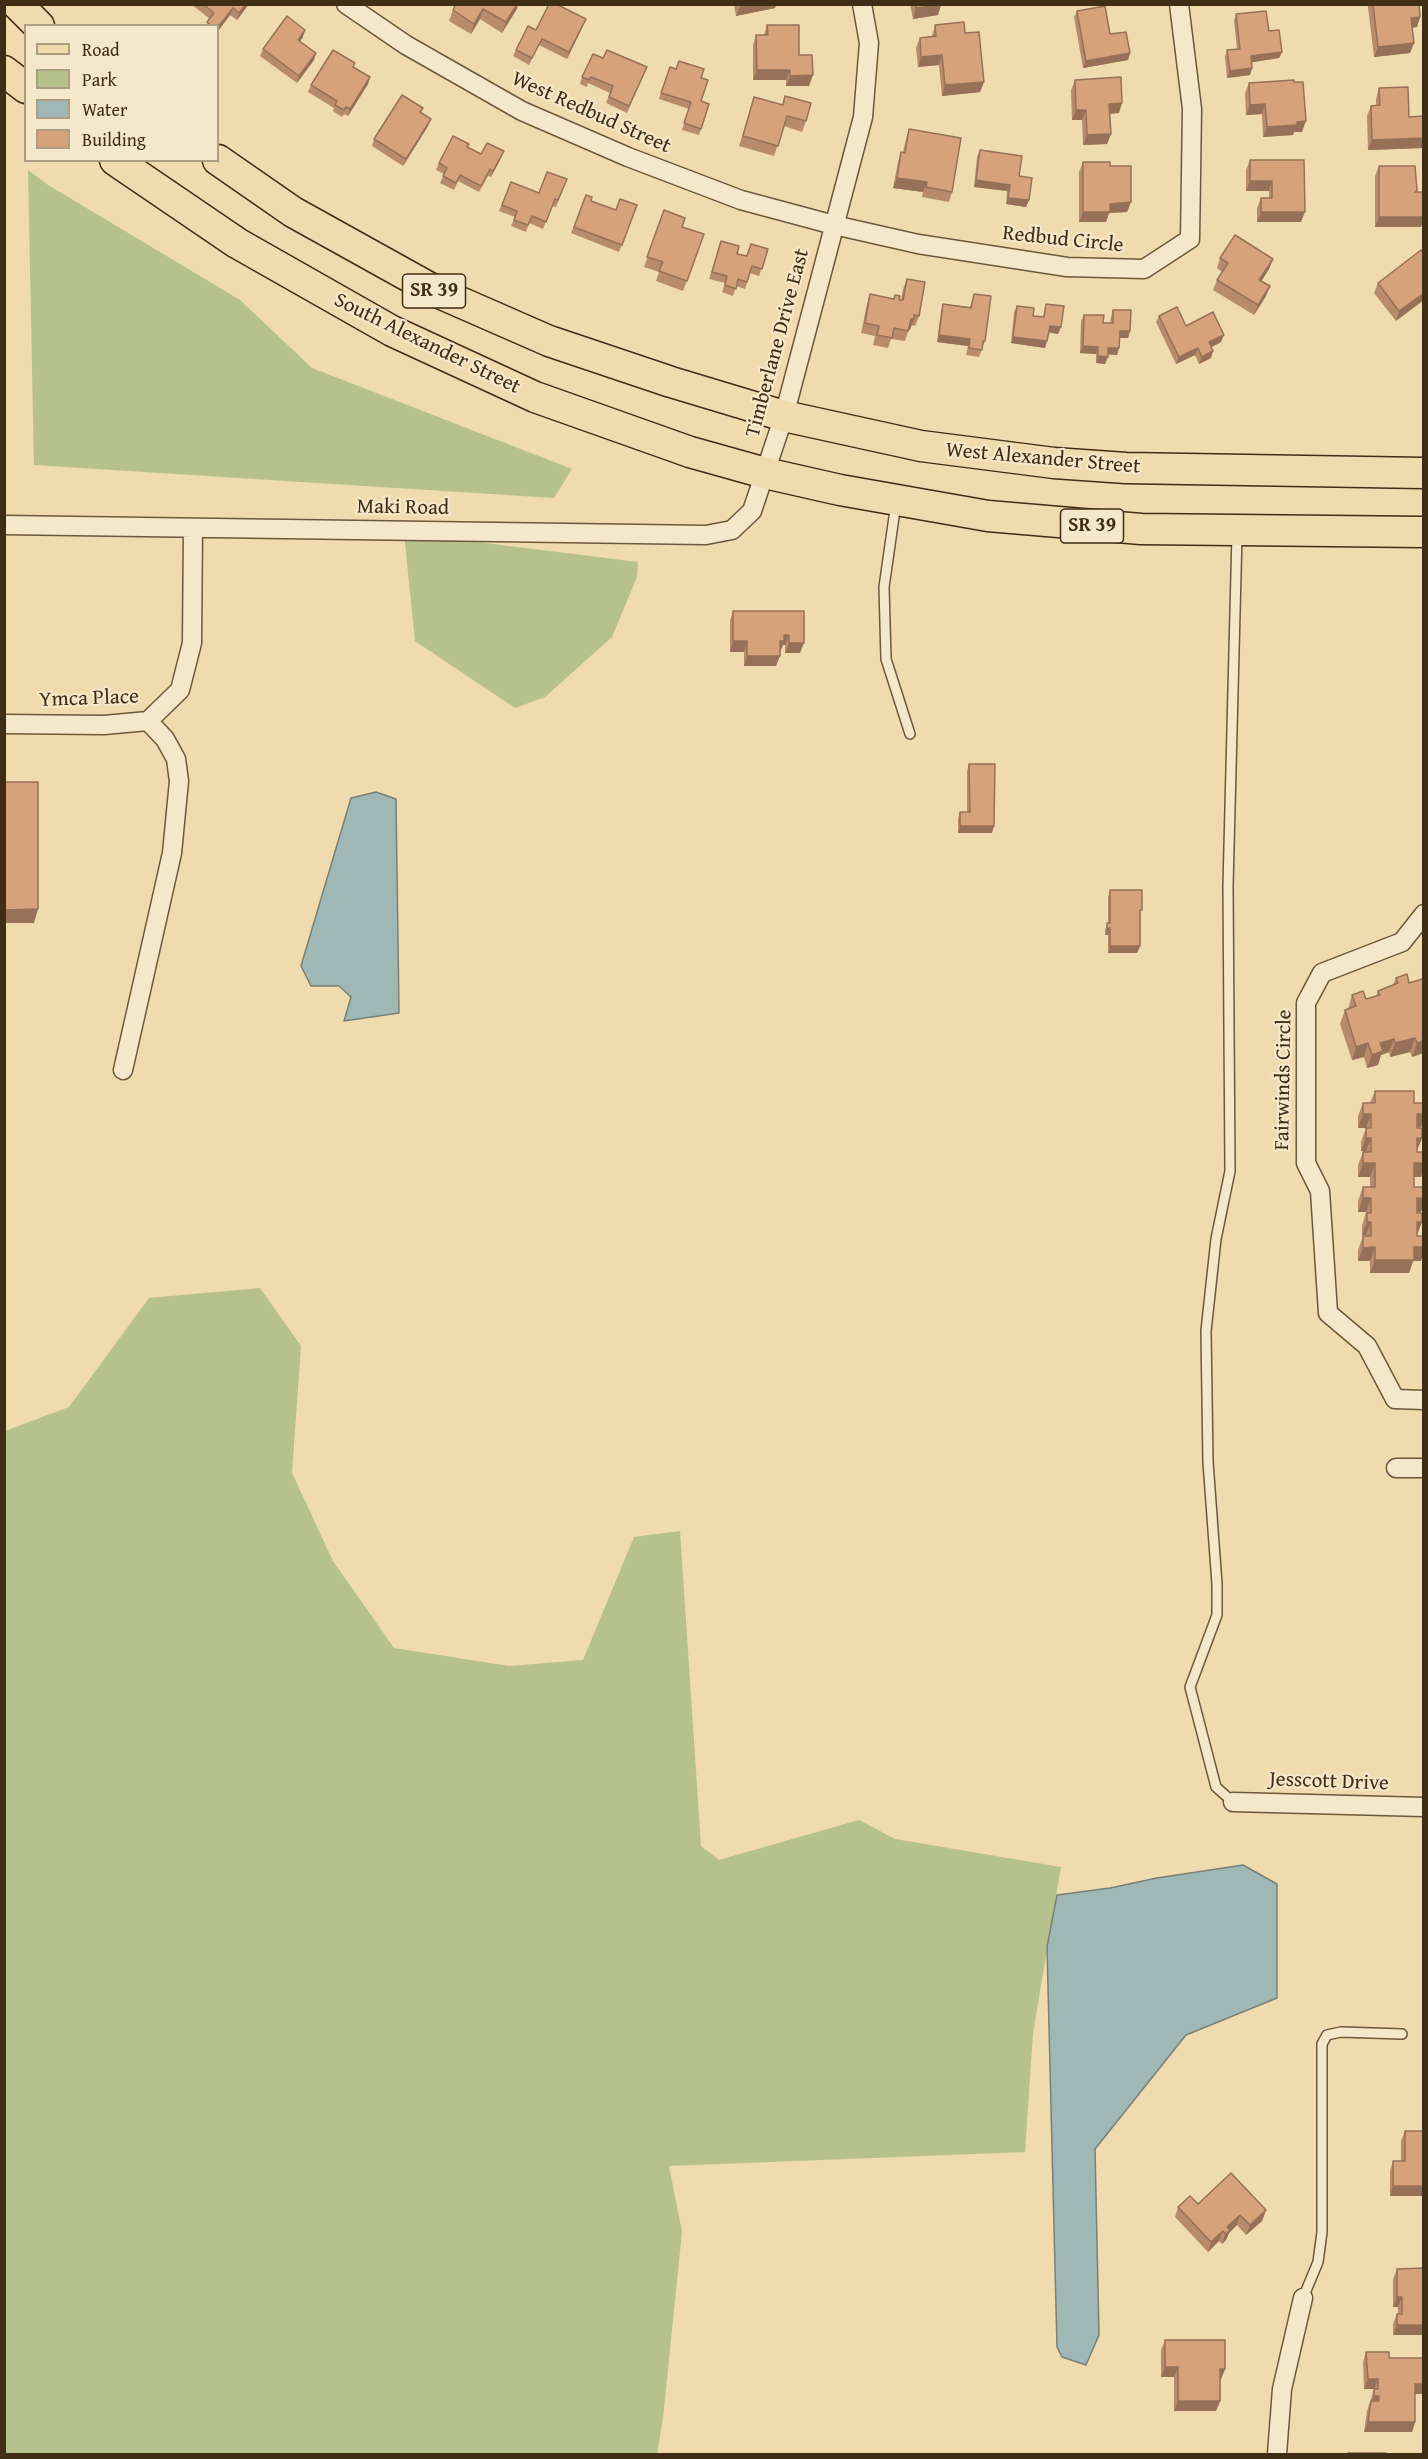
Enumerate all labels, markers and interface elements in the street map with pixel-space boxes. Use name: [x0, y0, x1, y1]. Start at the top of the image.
legend: [24, 24, 219, 162]
text: Road: [82, 36, 120, 63]
text: Park: [82, 66, 117, 93]
street label: West Redbud Street: [507, 67, 675, 159]
text: Water: [82, 96, 127, 123]
text: Building: [82, 126, 146, 153]
street label: Redbud Circle: [1001, 221, 1125, 259]
street label: Timberlane Drive East: [741, 246, 815, 440]
road number: SR 39: [402, 274, 466, 308]
street label: South Alexander Street: [330, 288, 524, 400]
street label: West Alexander Street: [945, 438, 1141, 480]
street label: Maki Road: [357, 495, 449, 521]
road number: SR 39: [1060, 509, 1124, 543]
street label: Ymca Place: [39, 685, 139, 713]
street label: Fairwinds Circle: [1270, 1009, 1298, 1151]
street label: Jesscott Drive: [1269, 1767, 1389, 1797]

